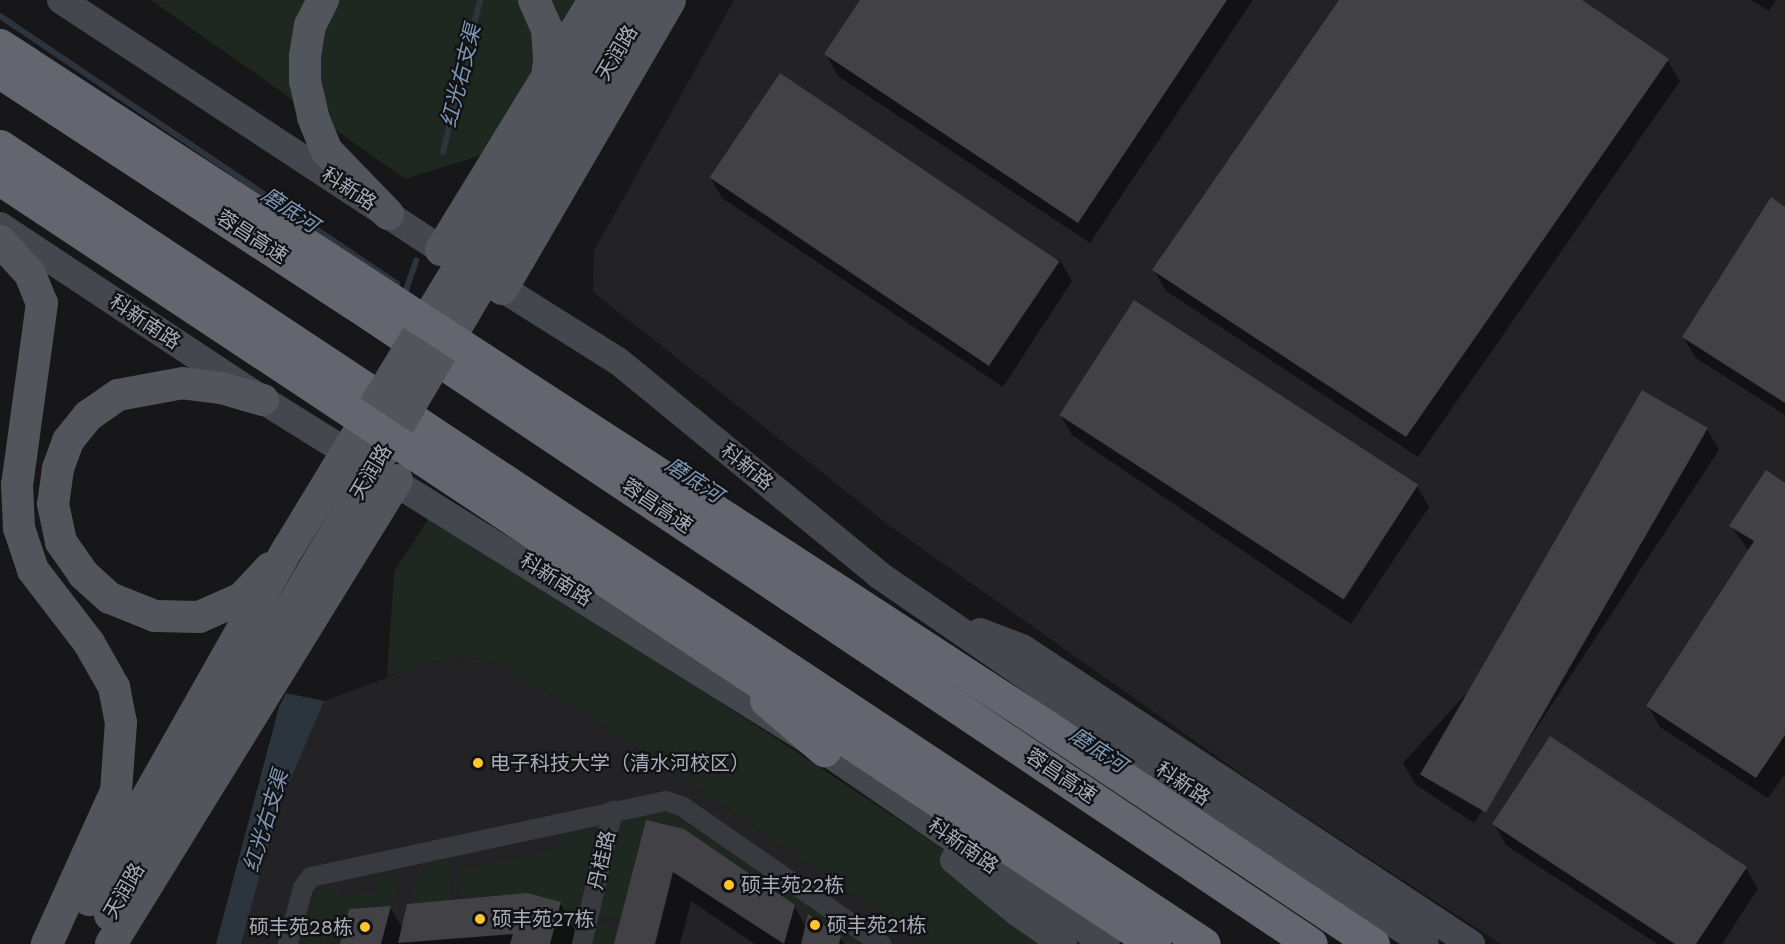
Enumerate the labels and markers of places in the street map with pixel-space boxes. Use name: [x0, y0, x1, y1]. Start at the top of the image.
place label: 电子科技大学（清水河校区）: [490, 751, 750, 775]
marker: 电子科技大学（清水河校区）: [471, 756, 485, 770]
place label: 硕丰苑22栋: [741, 873, 844, 897]
marker: 硕丰苑22栋: [722, 878, 736, 892]
place label: 硕丰苑27栋: [492, 907, 594, 931]
marker: 硕丰苑27栋: [473, 912, 487, 926]
place label: 硕丰苑21栋: [827, 913, 926, 937]
place label: 硕丰苑28栋: [249, 915, 353, 939]
marker: 硕丰苑21栋: [808, 918, 822, 932]
marker: 硕丰苑28栋: [358, 920, 372, 934]

